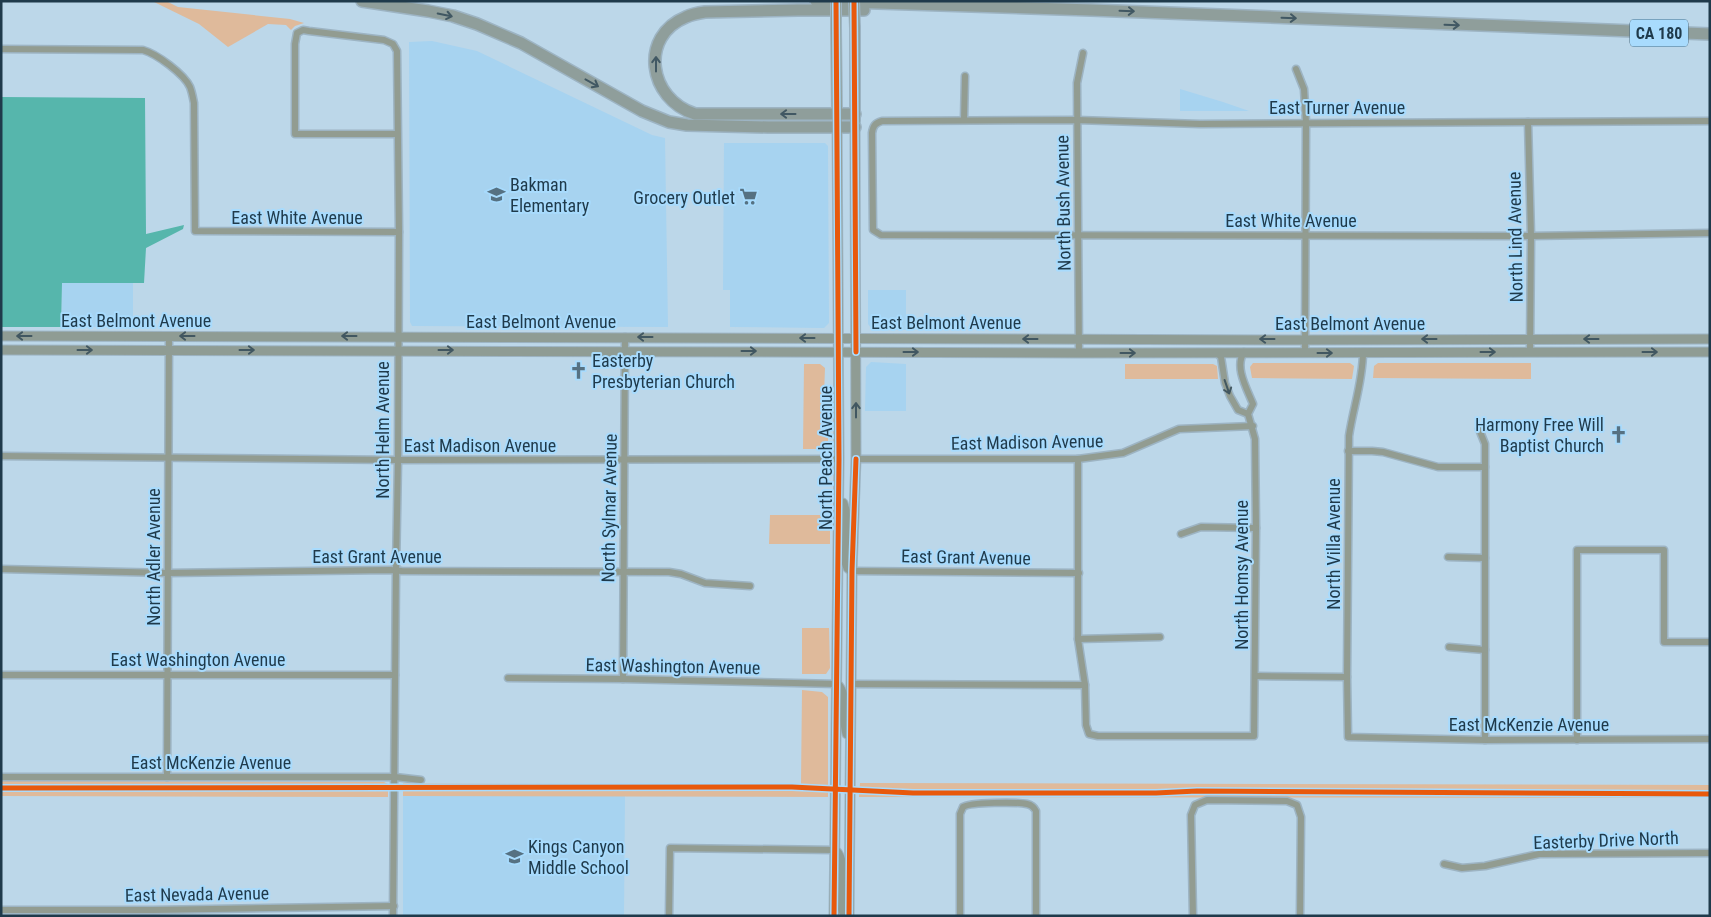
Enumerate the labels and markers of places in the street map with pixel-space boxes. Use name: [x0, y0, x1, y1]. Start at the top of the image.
place label: Bakman Elementary: [510, 174, 590, 216]
school or university icon: Bakman Elementary: [486, 184, 506, 204]
place label: Grocery Outlet: [633, 187, 735, 208]
supermarket icon: Grocery Outlet: [739, 187, 759, 207]
place label: Easterby Presbyterian Church: [592, 350, 735, 392]
church icon: Easterby Presbyterian Church: [568, 360, 588, 380]
place label: Harmony Free Will Baptist Church: [1475, 414, 1604, 456]
church icon: Harmony Free Will Baptist Church: [1608, 424, 1628, 444]
place label: Kings Canyon Middle School: [528, 836, 629, 878]
school or university icon: Kings Canyon Middle School: [504, 846, 524, 866]

